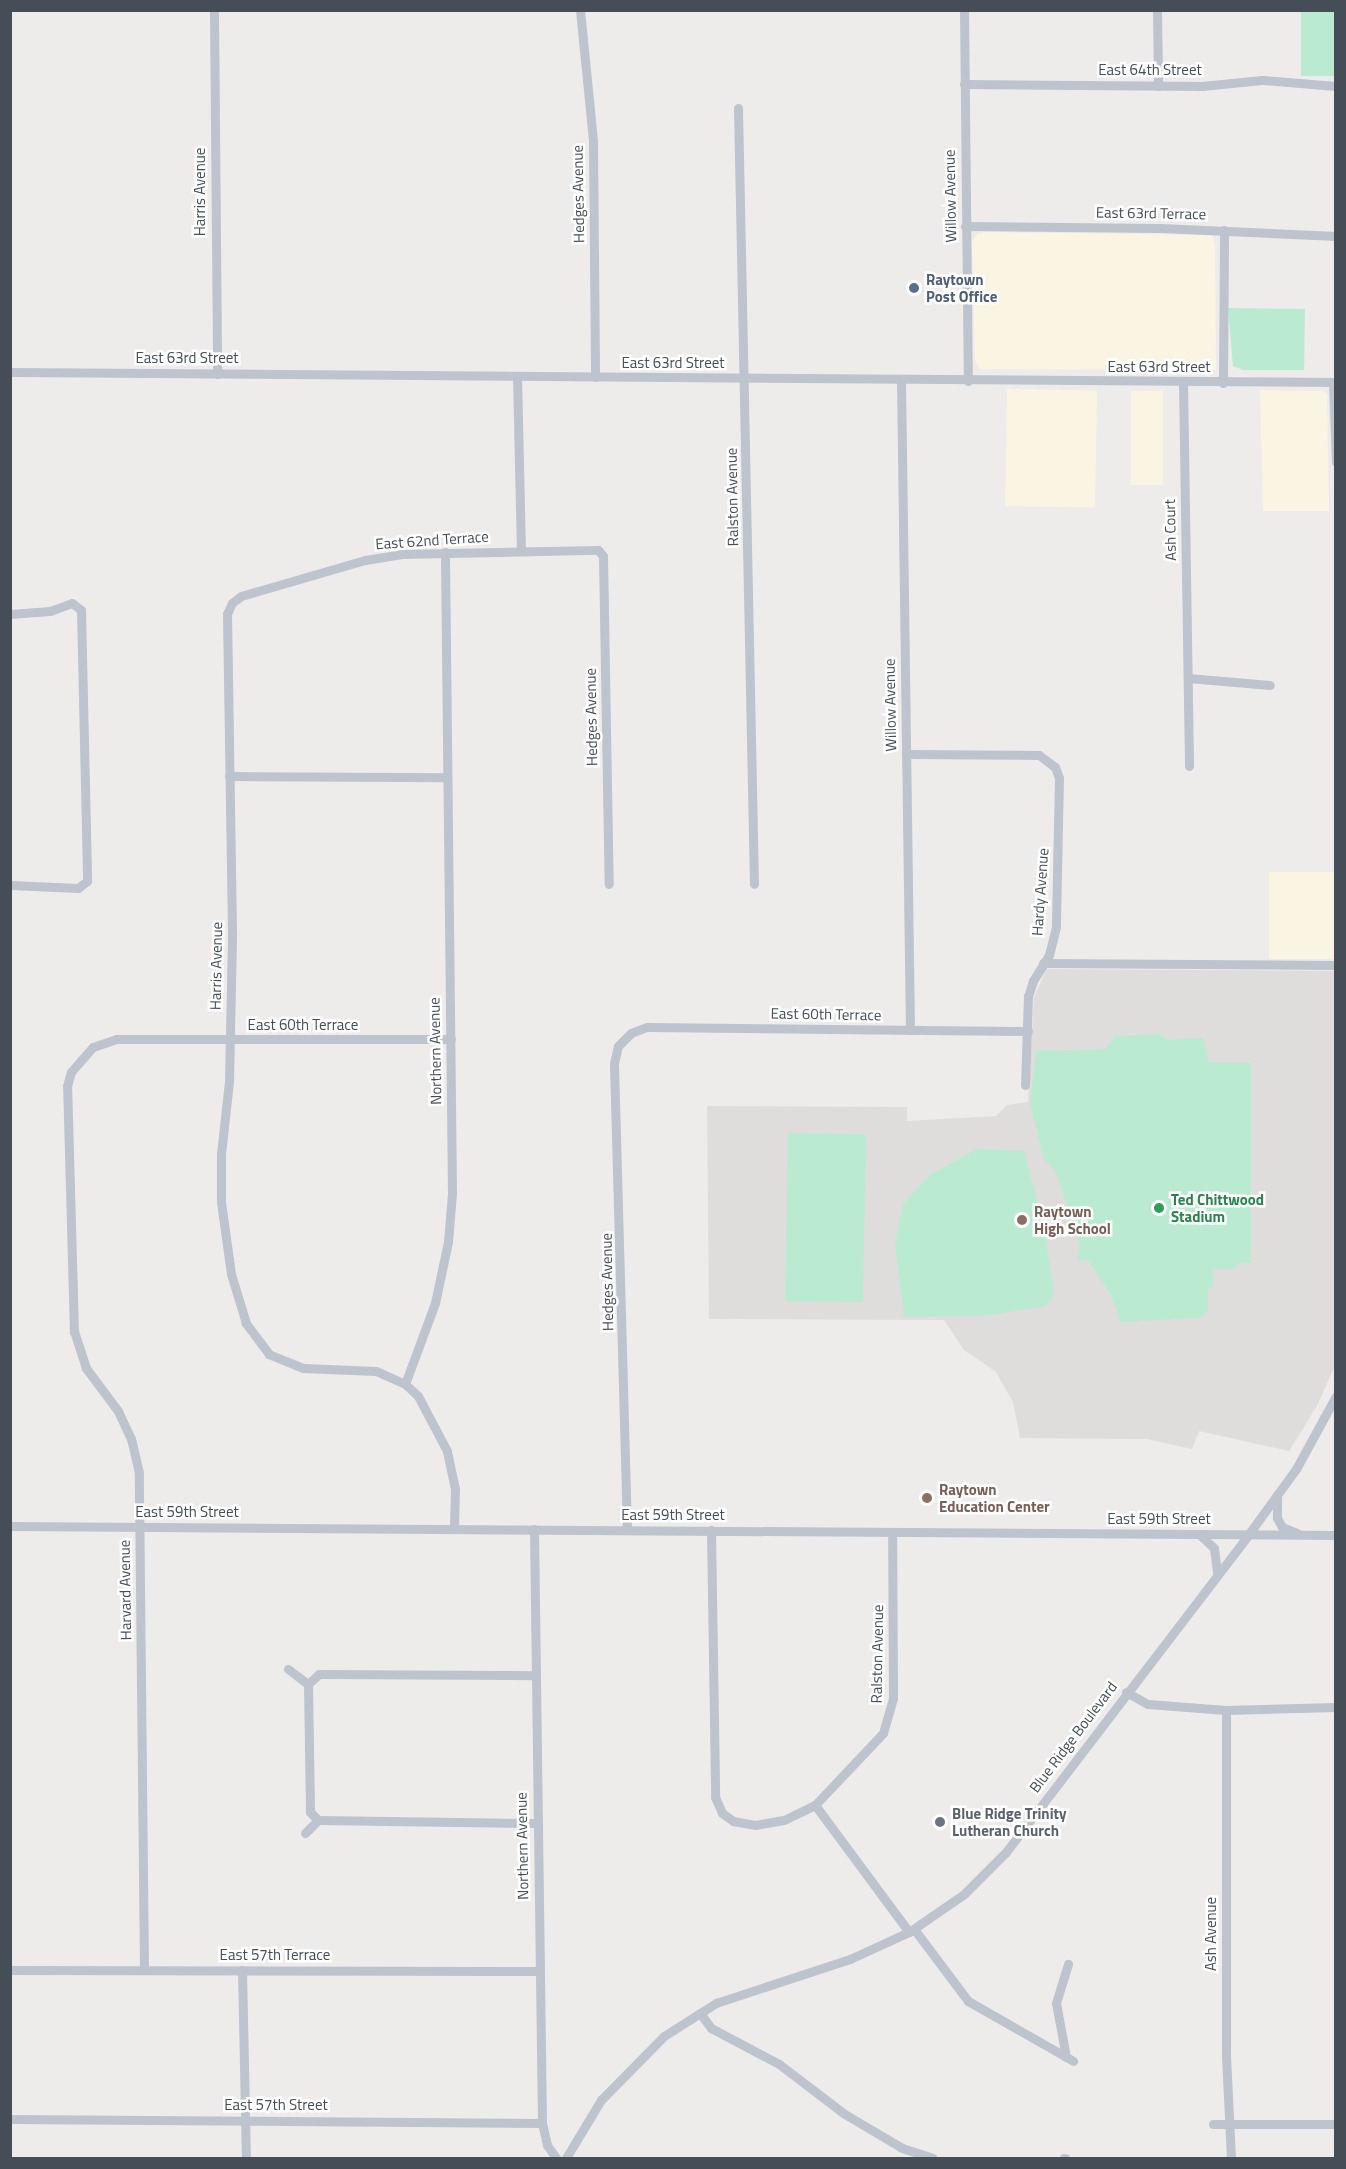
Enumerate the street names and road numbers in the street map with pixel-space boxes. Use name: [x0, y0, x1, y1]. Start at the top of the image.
street label: East 64th Street: [1098, 61, 1202, 79]
street label: Hedges Avenue: [568, 145, 588, 243]
street label: Harris Avenue: [191, 148, 209, 236]
street label: Willow Avenue: [940, 149, 960, 243]
street label: East 63rd Terrace: [1096, 203, 1206, 223]
street label: East 63rd Street: [135, 349, 239, 367]
street label: East 63rd Street: [621, 354, 725, 372]
street label: East 63rd Street: [1107, 358, 1211, 376]
street label: Ralston Avenue: [722, 448, 742, 546]
street label: Ash Court: [1160, 499, 1180, 561]
street label: East 62nd Terrace: [375, 527, 489, 553]
street label: Willow Avenue: [880, 658, 900, 752]
street label: Hedges Avenue: [581, 668, 601, 766]
street label: Hardy Avenue: [1028, 847, 1052, 937]
street label: Harris Avenue: [206, 922, 226, 1010]
street label: Northern Avenue: [425, 997, 445, 1105]
street label: East 60th Terrace: [770, 1004, 882, 1024]
street label: East 60th Terrace: [248, 1016, 358, 1034]
street label: Hedges Avenue: [597, 1233, 617, 1331]
street label: East 59th Street: [135, 1503, 239, 1521]
street label: East 59th Street: [621, 1506, 725, 1524]
street label: East 59th Street: [1107, 1510, 1211, 1528]
street label: Harvard Avenue: [115, 1540, 135, 1640]
street label: Ralston Avenue: [867, 1605, 887, 1703]
street label: Blue Ridge Boulevard: [1025, 1678, 1121, 1796]
street label: Northern Avenue: [512, 1792, 532, 1900]
street label: Ash Avenue: [1202, 1897, 1220, 1971]
street label: East 57th Terrace: [220, 1946, 330, 1964]
street label: East 57th Street: [224, 2096, 328, 2114]

